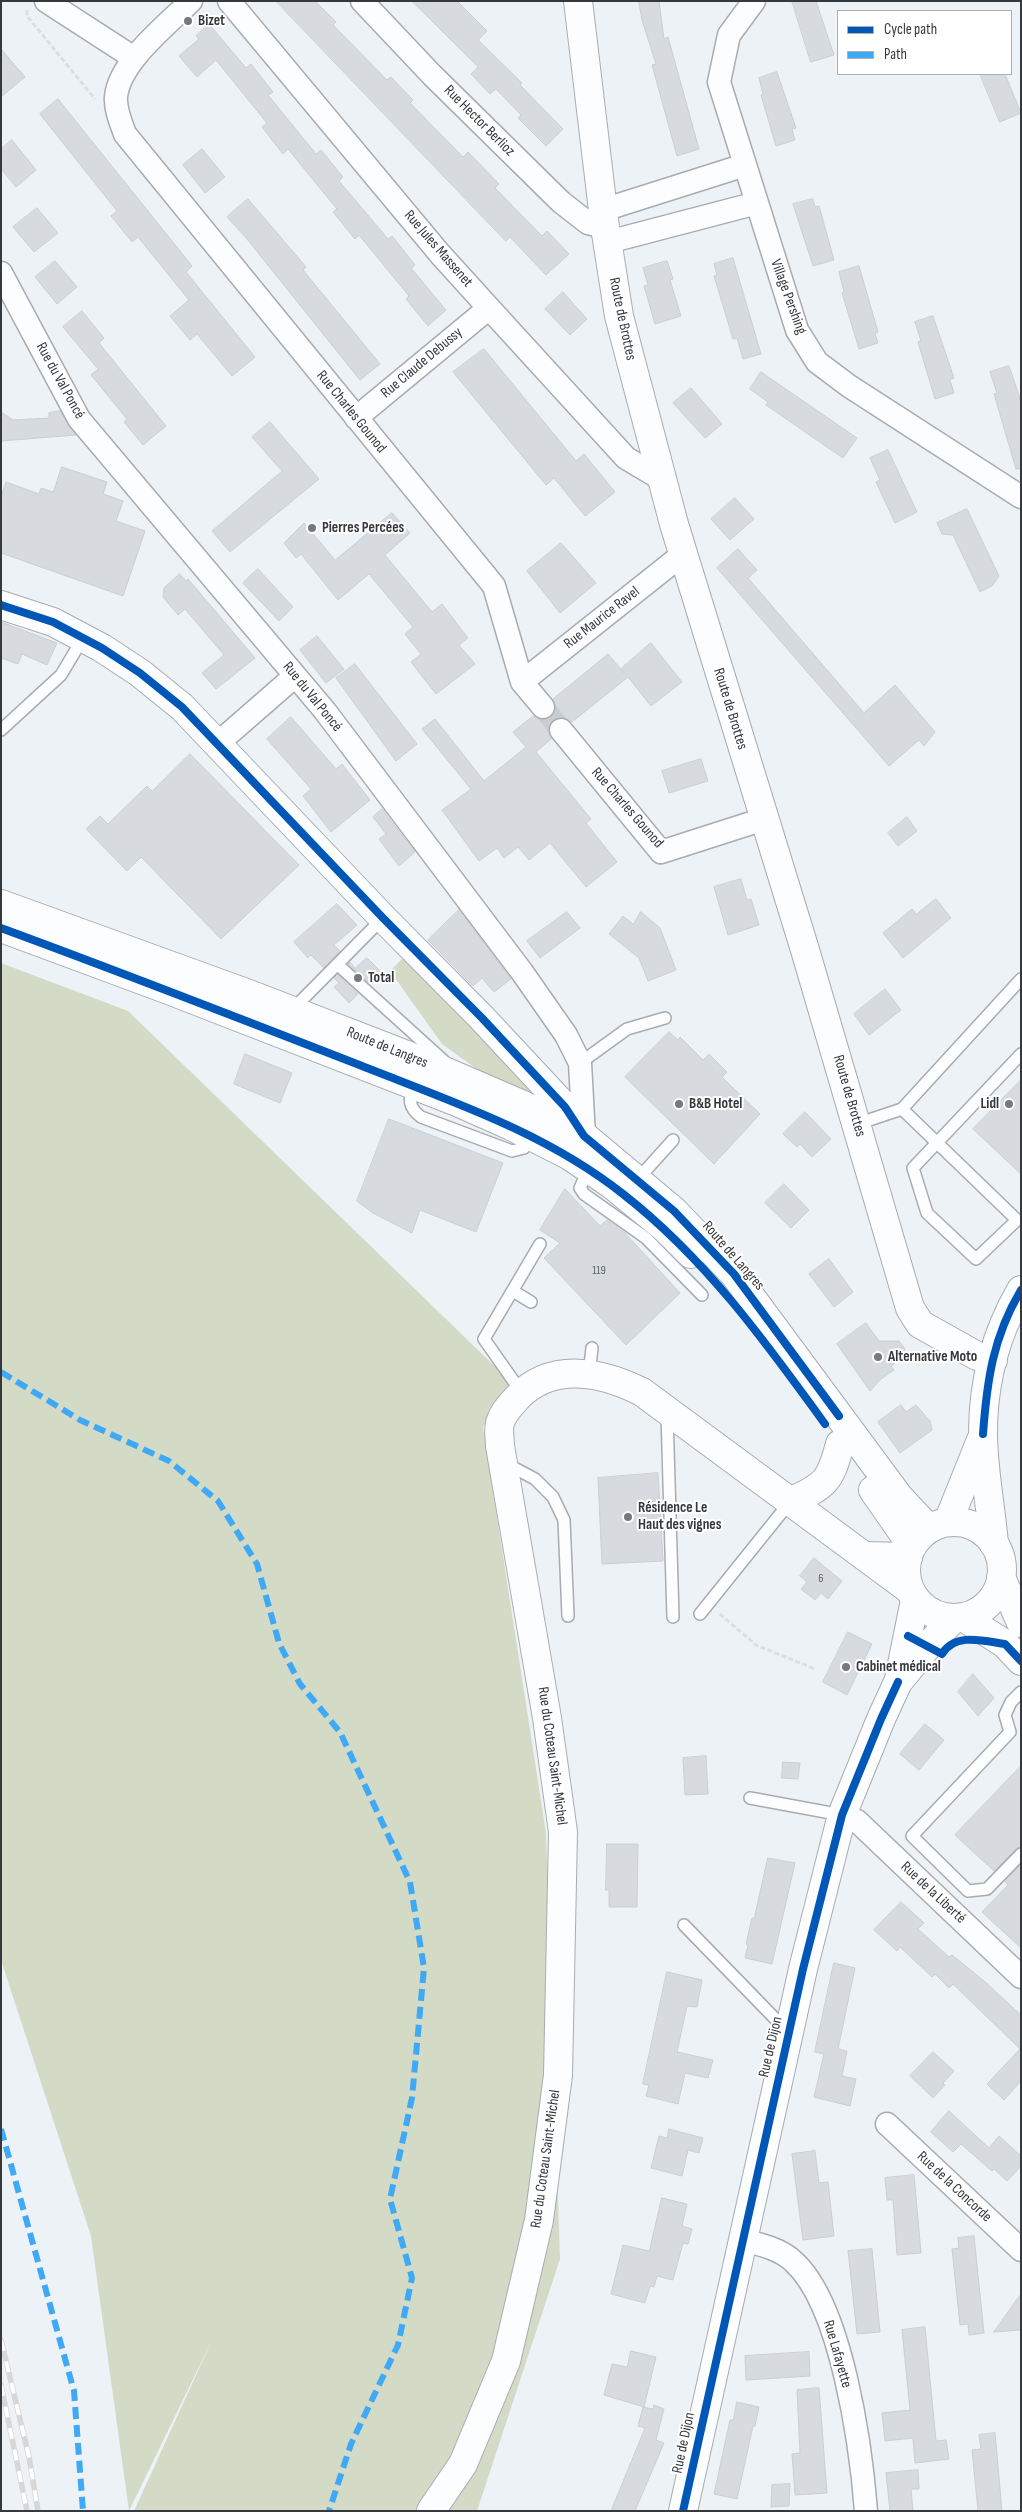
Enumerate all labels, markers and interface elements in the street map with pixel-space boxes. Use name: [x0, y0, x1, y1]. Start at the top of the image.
legend: [837, 10, 1012, 75]
place label: Bizet: [198, 12, 225, 30]
marker: Bizet: [182, 15, 194, 27]
text: Cycle path: [884, 20, 937, 39]
text: Path: [884, 45, 907, 64]
street label: Rue Hector Berlioz: [440, 82, 518, 160]
street label: Rue Jules Massenet: [400, 207, 476, 291]
street label: Village Pershing: [766, 257, 810, 337]
street label: Route de Brottes: [604, 276, 640, 362]
street label: Rue Claude Debussy: [378, 324, 466, 402]
street label: Rue du Val Poncé: [32, 340, 88, 422]
street label: Rue Charles Gounod: [312, 367, 390, 457]
place label: Pierres Percées: [322, 519, 404, 537]
marker: Pierres Percées: [306, 522, 318, 534]
street label: Rue Maurice Ravel: [561, 583, 643, 653]
street label: Rue du Val Poncé: [278, 658, 346, 736]
street label: Route de Brottes: [709, 666, 751, 752]
street label: Rue Charles Gounod: [587, 764, 667, 852]
place label: Total: [368, 969, 394, 987]
marker: Total: [352, 972, 364, 984]
street label: Route de Langres: [344, 1024, 430, 1072]
street label: Route de Brottes: [829, 1053, 869, 1139]
place label: B&B Hotel: [689, 1095, 742, 1113]
place label: Lidl: [980, 1095, 999, 1113]
marker: B&B Hotel: [673, 1098, 685, 1110]
marker: Lidl: [1003, 1098, 1015, 1110]
street label: Route de Langres: [698, 1218, 768, 1294]
house number: 119: [592, 1264, 606, 1278]
place label: Alternative Moto: [888, 1348, 977, 1366]
marker: Alternative Moto: [872, 1351, 884, 1363]
place label: Résidence Le Haut des vignes: [638, 1499, 721, 1534]
marker: Résidence Le Haut des vignes: [622, 1511, 634, 1523]
house number: 6: [818, 1572, 824, 1586]
place label: Cabinet médical: [856, 1658, 941, 1676]
marker: Cabinet médical: [840, 1661, 852, 1673]
street label: Rue du Coteau Saint-Michel: [533, 1686, 571, 1826]
street label: Rue de la Liberté: [897, 1858, 969, 1928]
street label: Rue de Dijon: [755, 2015, 787, 2079]
street label: Rue du Coteau Saint-Michel: [527, 2089, 565, 2229]
street label: Rue de la Concorde: [913, 2148, 995, 2226]
street label: Rue Lafayette: [819, 2318, 855, 2390]
street label: Rue de Dijon: [669, 2411, 699, 2475]

